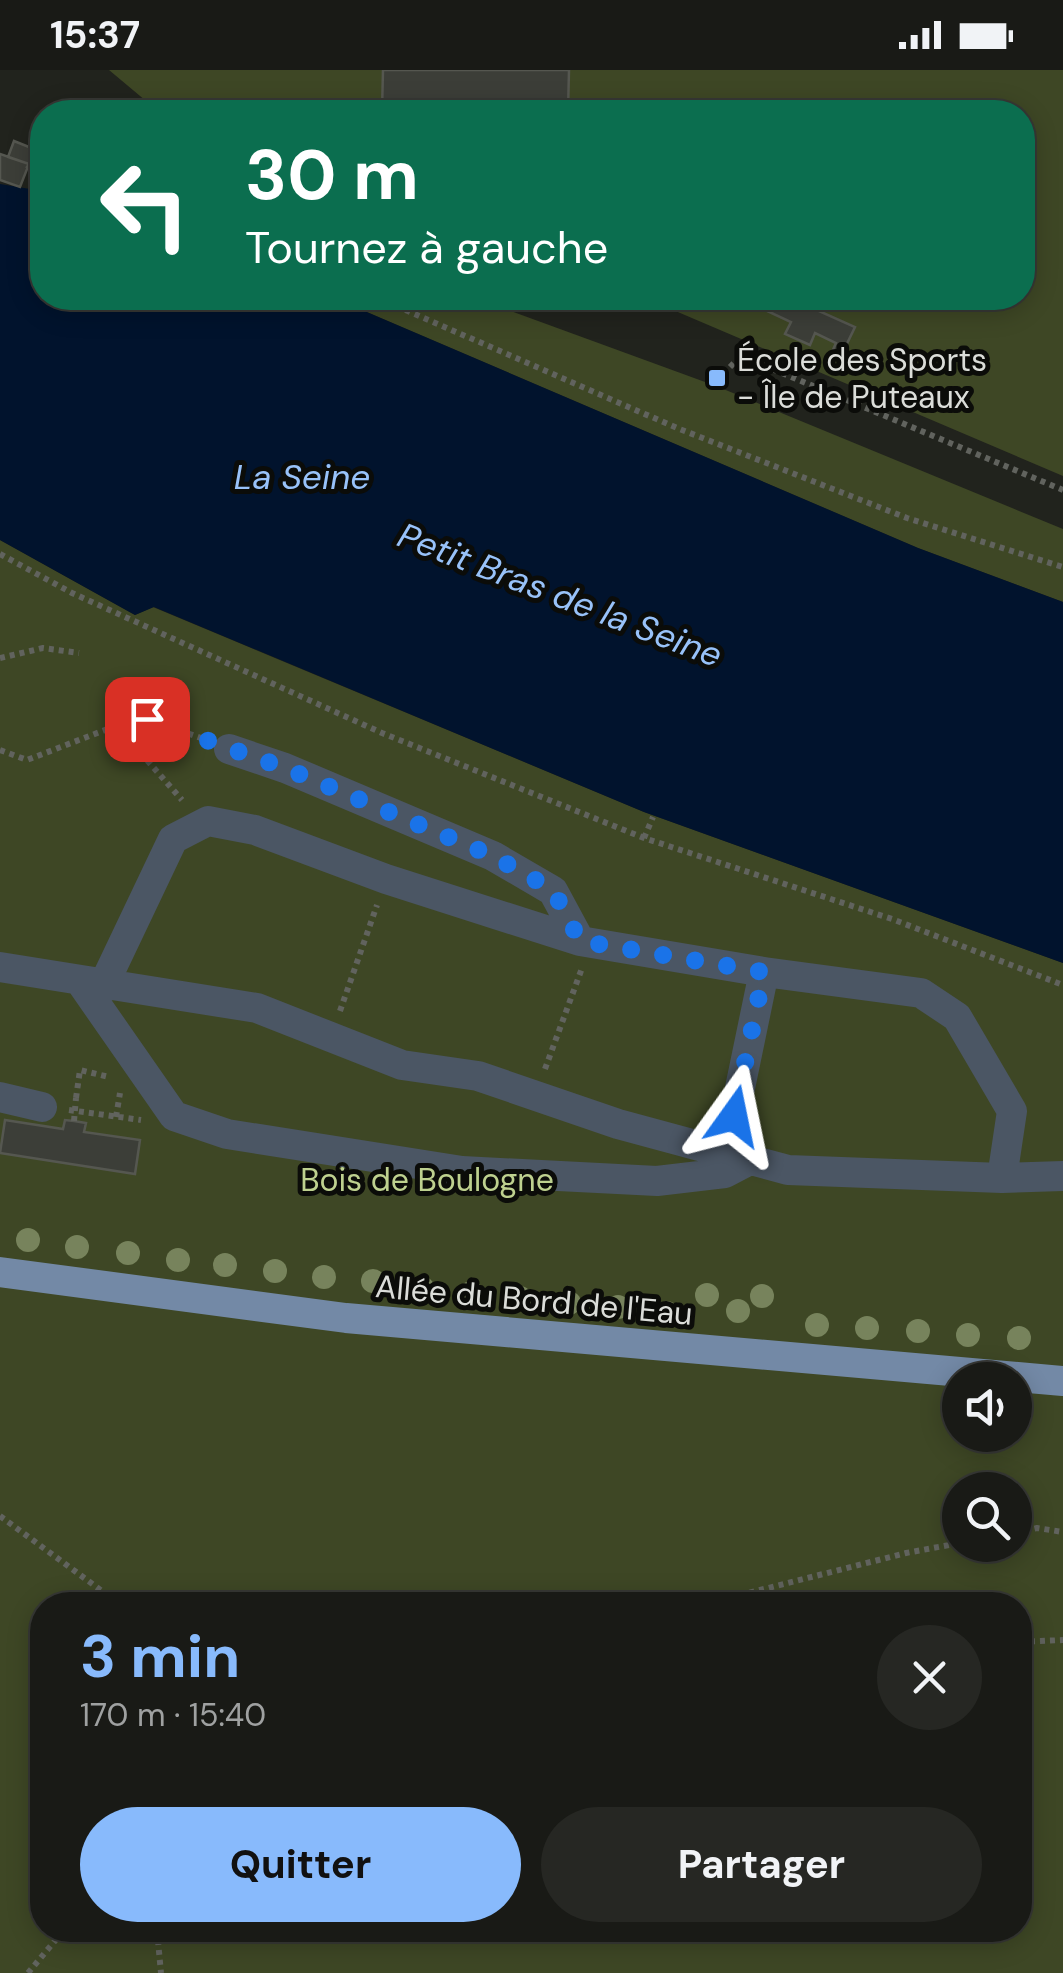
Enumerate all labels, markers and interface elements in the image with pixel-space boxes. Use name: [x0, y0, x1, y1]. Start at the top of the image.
text: 15:37: [50, 10, 140, 60]
text: 30 m: [245, 130, 419, 221]
icon: left: [80, 140, 210, 270]
text: Tournez à gauche: [245, 218, 608, 277]
place label: École des Sports - Île de Puteaux: [737, 339, 987, 418]
marker: École des Sports - Île de Puteaux: [706, 367, 728, 389]
water label: La Seine: [234, 454, 370, 500]
water label: Petit Bras de la Seine: [391, 512, 729, 678]
pin: [105, 677, 190, 762]
icon: arrive: [120, 692, 175, 747]
position arrow: [682, 1064, 786, 1168]
park label: Bois de Boulogne: [300, 1159, 554, 1201]
street label: Allée du Bord de l'Eau: [374, 1265, 694, 1335]
map controls: [942, 1362, 1032, 1562]
button: sound: [942, 1362, 1032, 1452]
button: search: [942, 1472, 1032, 1562]
text: 3 min: [80, 1617, 240, 1696]
button: close: [877, 1625, 982, 1730]
text: 170 m · 15:40: [80, 1694, 266, 1736]
button: Quitter: [80, 1807, 521, 1922]
button: Partager: [541, 1807, 982, 1922]

